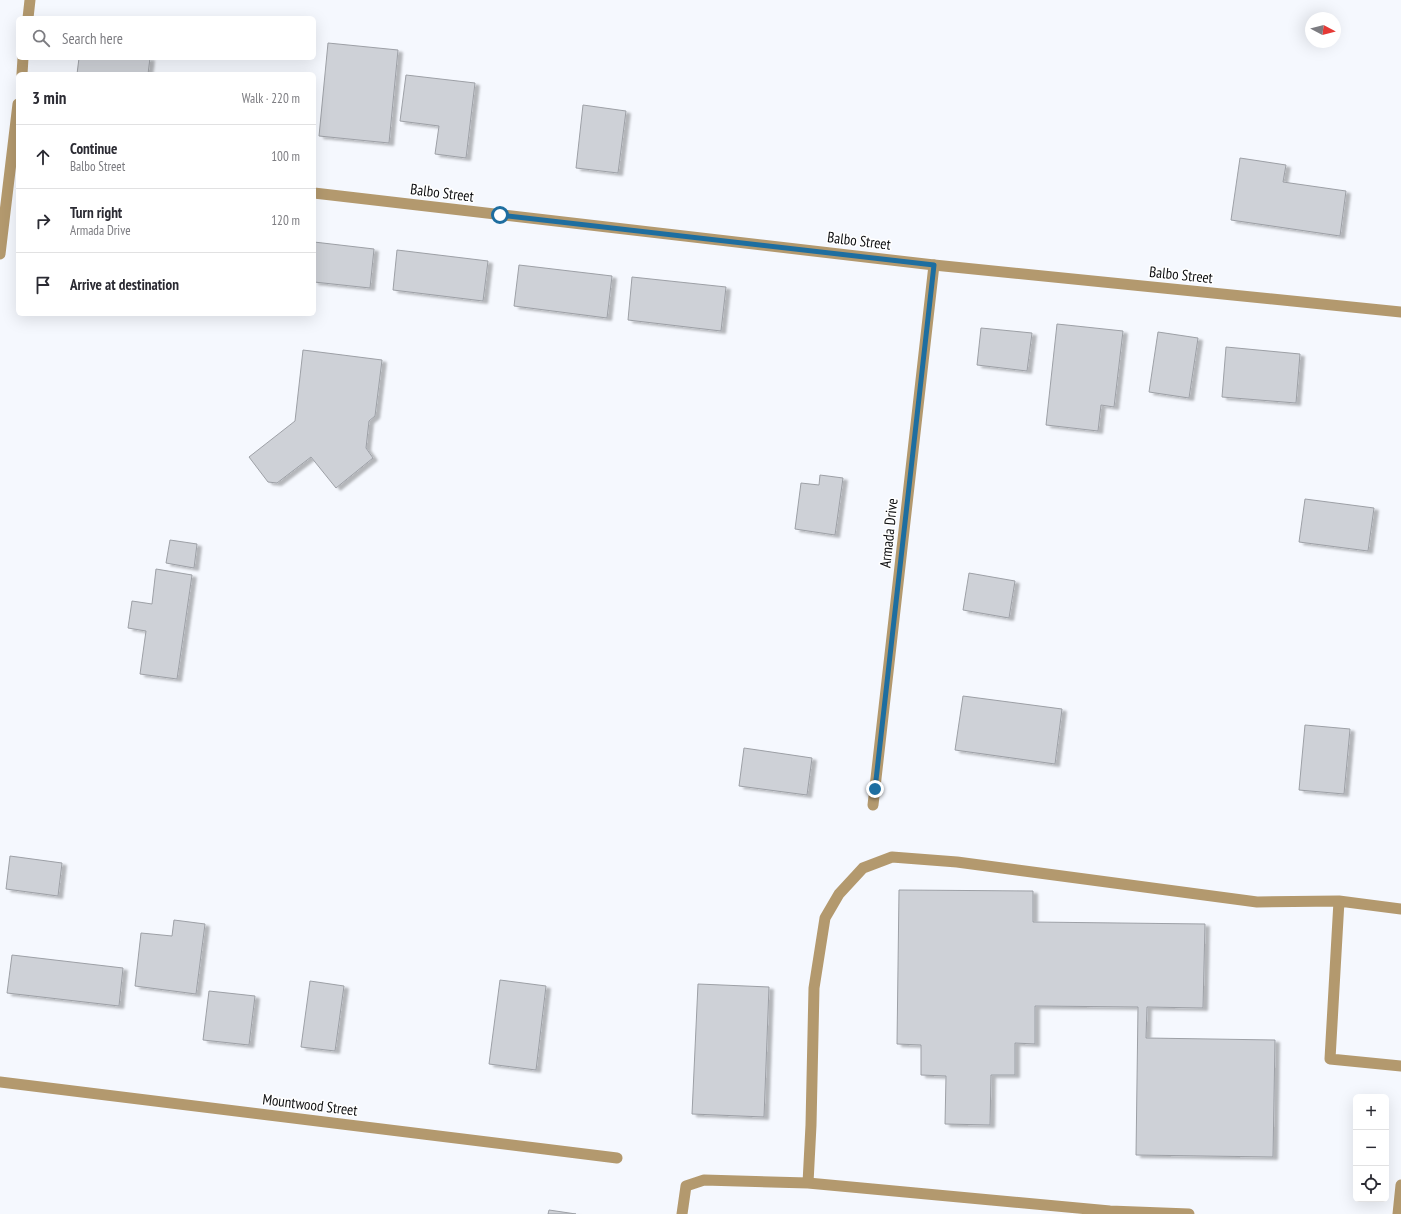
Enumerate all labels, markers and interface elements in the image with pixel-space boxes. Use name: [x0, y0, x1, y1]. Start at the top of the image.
north arrow: [1305, 12, 1341, 48]
search box: [16, 16, 316, 60]
icon: search: [30, 27, 52, 49]
text: Search here: [62, 29, 123, 48]
text: 3 min: [32, 87, 66, 109]
text: Walk · 220 m: [242, 90, 300, 107]
text: Continue: [70, 139, 117, 158]
icon: ahead: [32, 146, 54, 168]
text: 100 m: [271, 148, 300, 165]
text: Balbo Street: [70, 158, 125, 175]
street label: Balbo Street: [409, 179, 475, 206]
text: Turn right: [70, 203, 122, 222]
route start: [491, 206, 509, 224]
icon: right: [32, 210, 54, 232]
text: 120 m: [271, 212, 300, 229]
text: Armada Drive: [70, 222, 131, 239]
street label: Balbo Street: [826, 227, 892, 254]
street label: Balbo Street: [1148, 262, 1214, 287]
icon: arrive: [32, 274, 54, 296]
text: Arrive at destination: [70, 275, 179, 294]
street label: Armada Drive: [875, 497, 902, 569]
route end: [866, 780, 884, 798]
street label: Mountwood Street: [261, 1089, 359, 1120]
map controls: [1353, 1094, 1389, 1202]
button: +: [1353, 1094, 1389, 1130]
button: −: [1353, 1130, 1389, 1166]
button: locate: [1353, 1166, 1389, 1202]

